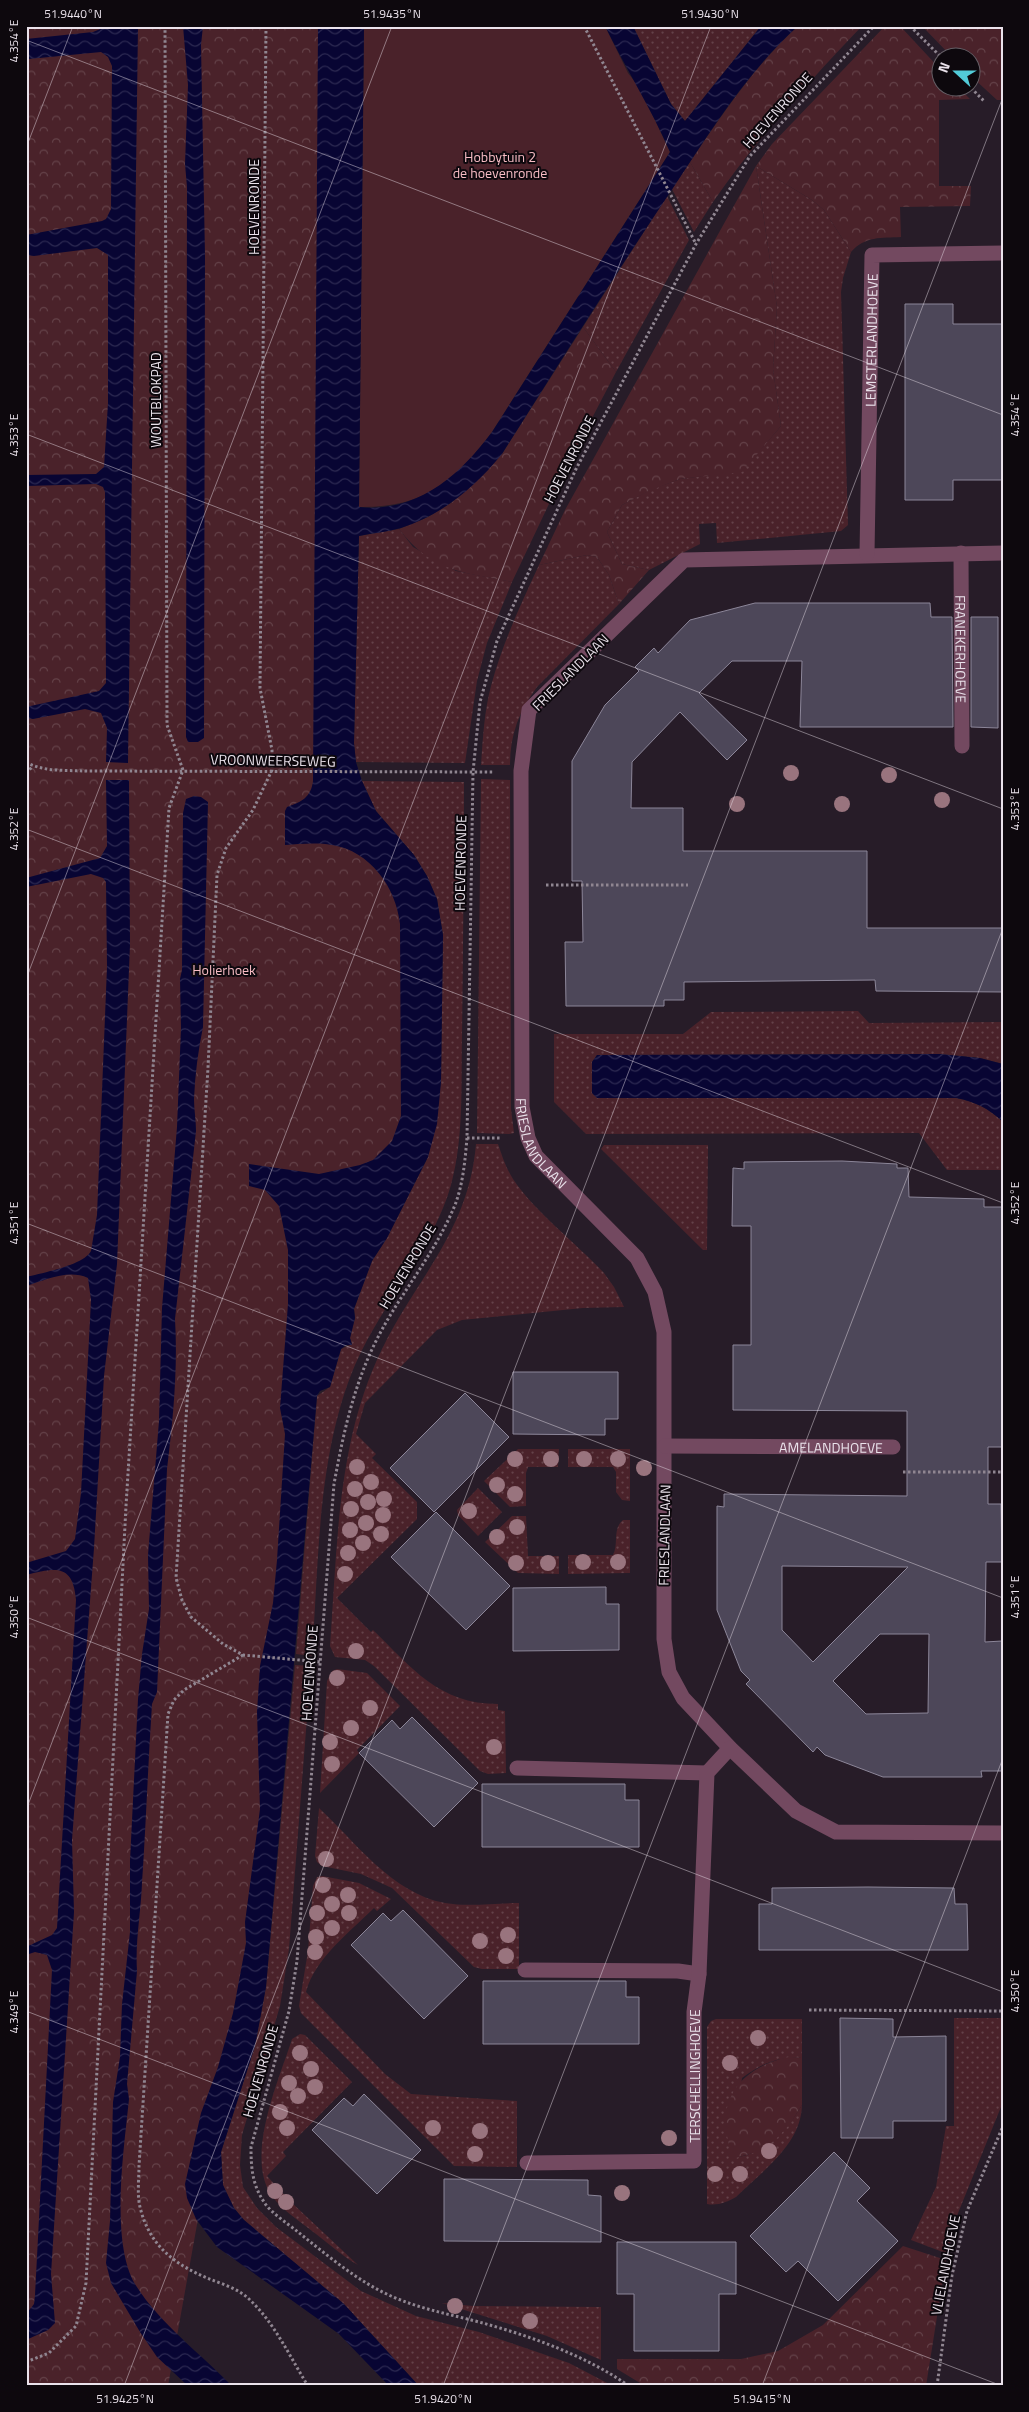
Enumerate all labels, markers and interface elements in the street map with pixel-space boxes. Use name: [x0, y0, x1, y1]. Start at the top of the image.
text: 51.9440°N: [44, 4, 102, 23]
text: 51.9435°N: [363, 4, 421, 23]
text: 51.9430°N: [681, 4, 739, 23]
text: 4.354°E: [4, 19, 23, 62]
north arrow: [932, 48, 982, 98]
text: N: [932, 59, 955, 75]
street label: HOEVENRONDE: [737, 67, 817, 153]
park label: Hobbytuin 2 de hoevenronde: [453, 146, 547, 183]
street label: HOEVENRONDE: [243, 159, 264, 255]
street label: LEMSTERLANDHOEVE: [859, 273, 882, 407]
street label: WOUTBLOKPAD: [145, 352, 166, 448]
text: 4.354°E: [1005, 393, 1024, 436]
street label: HOEVENRONDE: [538, 411, 600, 506]
text: 4.353°E: [4, 413, 23, 456]
street label: FRANEKERHOEVE: [951, 595, 972, 703]
street label: FRIESLANDLAAN: [527, 629, 613, 715]
street label: VROONWEERSEWEG: [210, 748, 336, 772]
text: 4.353°E: [1005, 787, 1024, 830]
text: 4.352°E: [4, 807, 23, 850]
street label: HOEVENRONDE: [449, 815, 471, 911]
park label: Holierhoek: [192, 959, 256, 980]
street label: FRIESLANDLAAN: [511, 1098, 572, 1193]
text: 4.352°E: [1005, 1181, 1024, 1224]
text: 4.351°E: [4, 1201, 23, 1244]
street label: HOEVENRONDE: [373, 1219, 441, 1313]
street label: AMELANDHOEVE: [779, 1436, 883, 1457]
street label: FRIESLANDLAAN: [653, 1484, 675, 1586]
text: 4.351°E: [1005, 1575, 1024, 1618]
text: 4.350°E: [4, 1595, 23, 1638]
street label: HOEVENRONDE: [295, 1624, 323, 1722]
text: 4.350°E: [1005, 1969, 1024, 2012]
text: 4.349°E: [4, 1990, 23, 2033]
street label: TERSCHELLINGHOEVE: [684, 2009, 705, 2143]
street label: HOEVENRONDE: [237, 2022, 283, 2120]
street label: VLIELANDHOEVE: [925, 2213, 965, 2317]
text: 51.9425°N: [96, 2389, 154, 2408]
text: 51.9420°N: [414, 2389, 472, 2408]
text: 51.9415°N: [733, 2389, 791, 2408]

